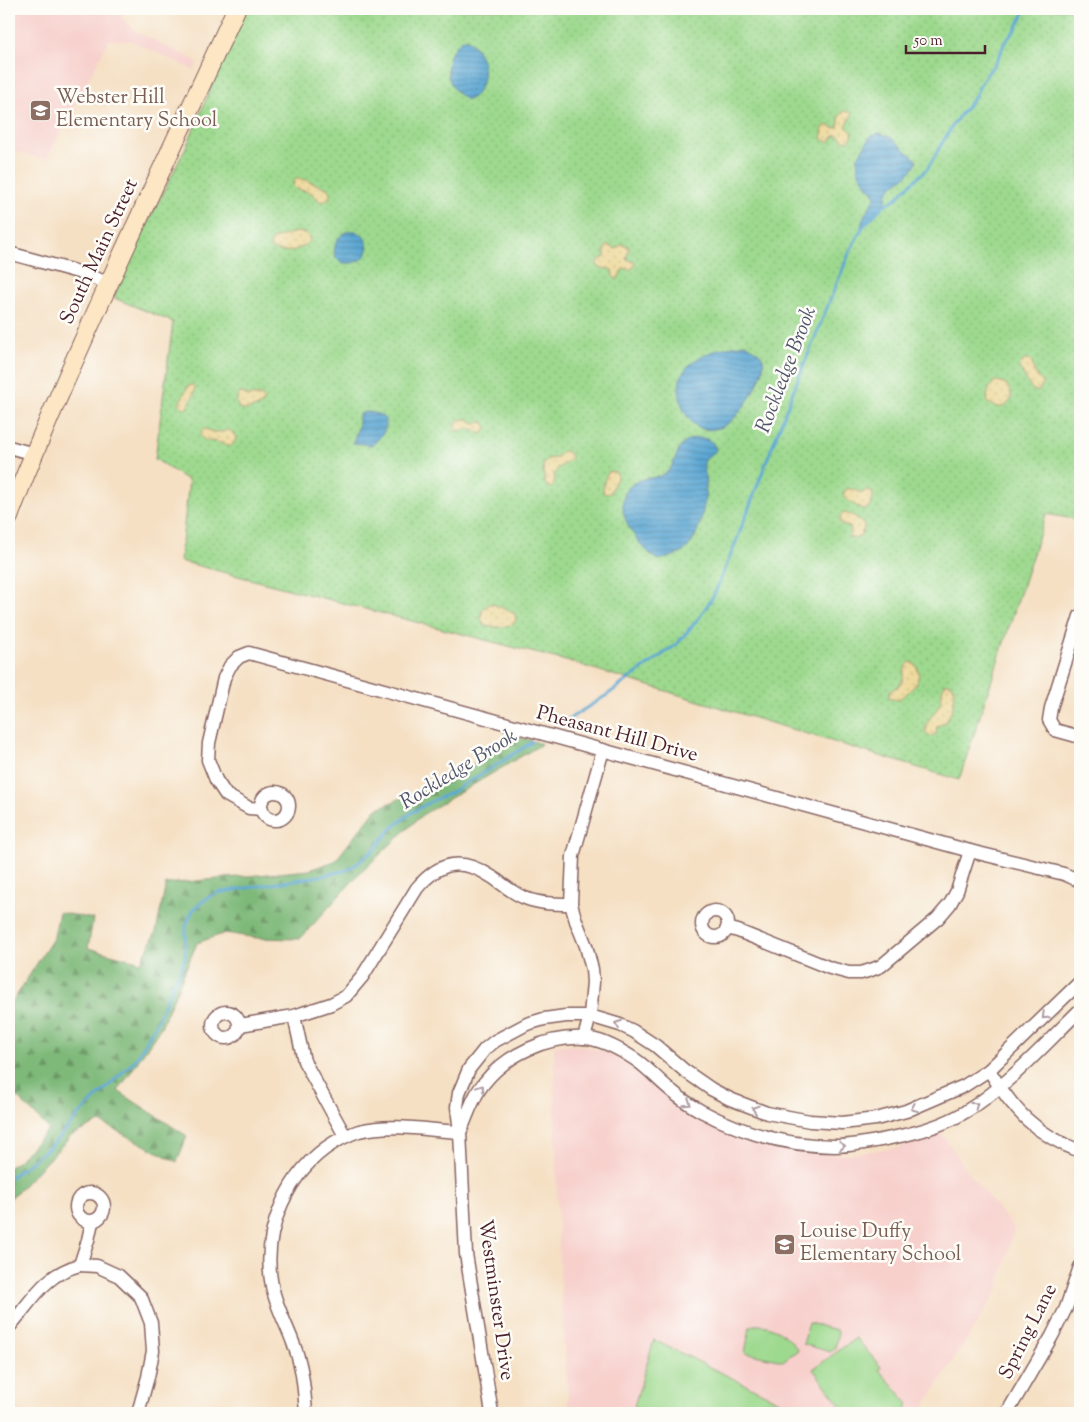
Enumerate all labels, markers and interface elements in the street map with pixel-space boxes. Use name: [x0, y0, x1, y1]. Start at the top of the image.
scale bar: [906, 22, 985, 54]
text: 50 m: [913, 31, 943, 52]
place label: Webster Hill Elementary School: [56, 84, 218, 136]
school or university icon: Webster Hill Elementary School: [28, 98, 52, 122]
street label: South Main Street: [53, 174, 147, 330]
water label: Rockledge Brook: [749, 302, 825, 438]
street label: Pheasant Hill Drive: [533, 699, 701, 771]
water label: Rockledge Brook: [395, 722, 524, 818]
one-way arrow: [1042, 1010, 1051, 1019]
one-way arrow: [614, 1020, 622, 1030]
one-way arrow: [475, 1084, 484, 1094]
one-way arrow: [683, 1097, 692, 1106]
one-way arrow: [910, 1102, 919, 1112]
one-way arrow: [969, 1102, 979, 1111]
one-way arrow: [751, 1104, 759, 1114]
one-way arrow: [839, 1140, 847, 1151]
street label: Westminster Drive: [469, 1218, 521, 1382]
place label: Louise Duffy Elementary School: [800, 1218, 962, 1270]
school or university icon: Louise Duffy Elementary School: [772, 1232, 796, 1256]
street label: Spring Lane: [992, 1279, 1066, 1385]

